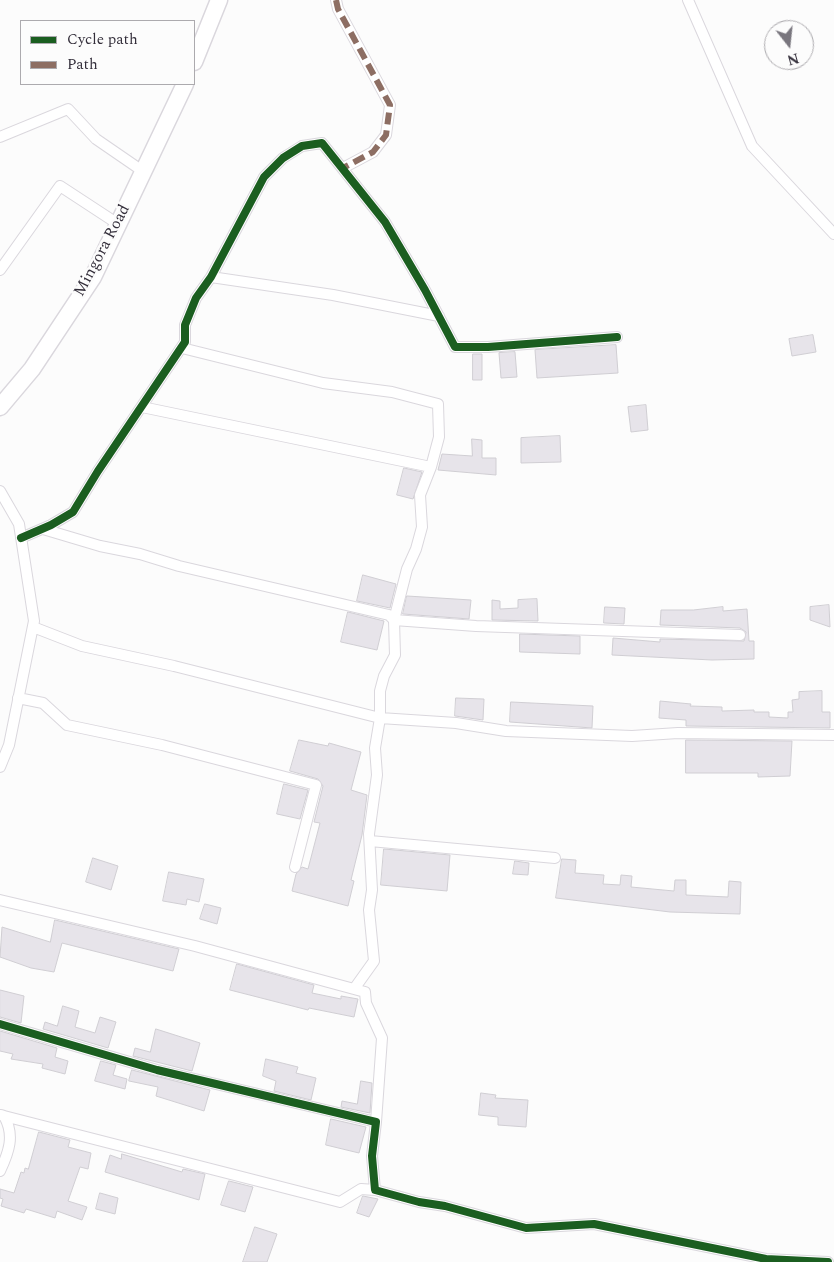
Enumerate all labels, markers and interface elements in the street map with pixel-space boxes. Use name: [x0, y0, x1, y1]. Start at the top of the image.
legend: [20, 20, 195, 85]
north arrow: [764, 20, 814, 70]
text: Cycle path: [67, 28, 138, 51]
text: N: [785, 47, 801, 71]
text: Path: [67, 53, 98, 76]
street label: Mingora Road: [71, 202, 135, 300]

